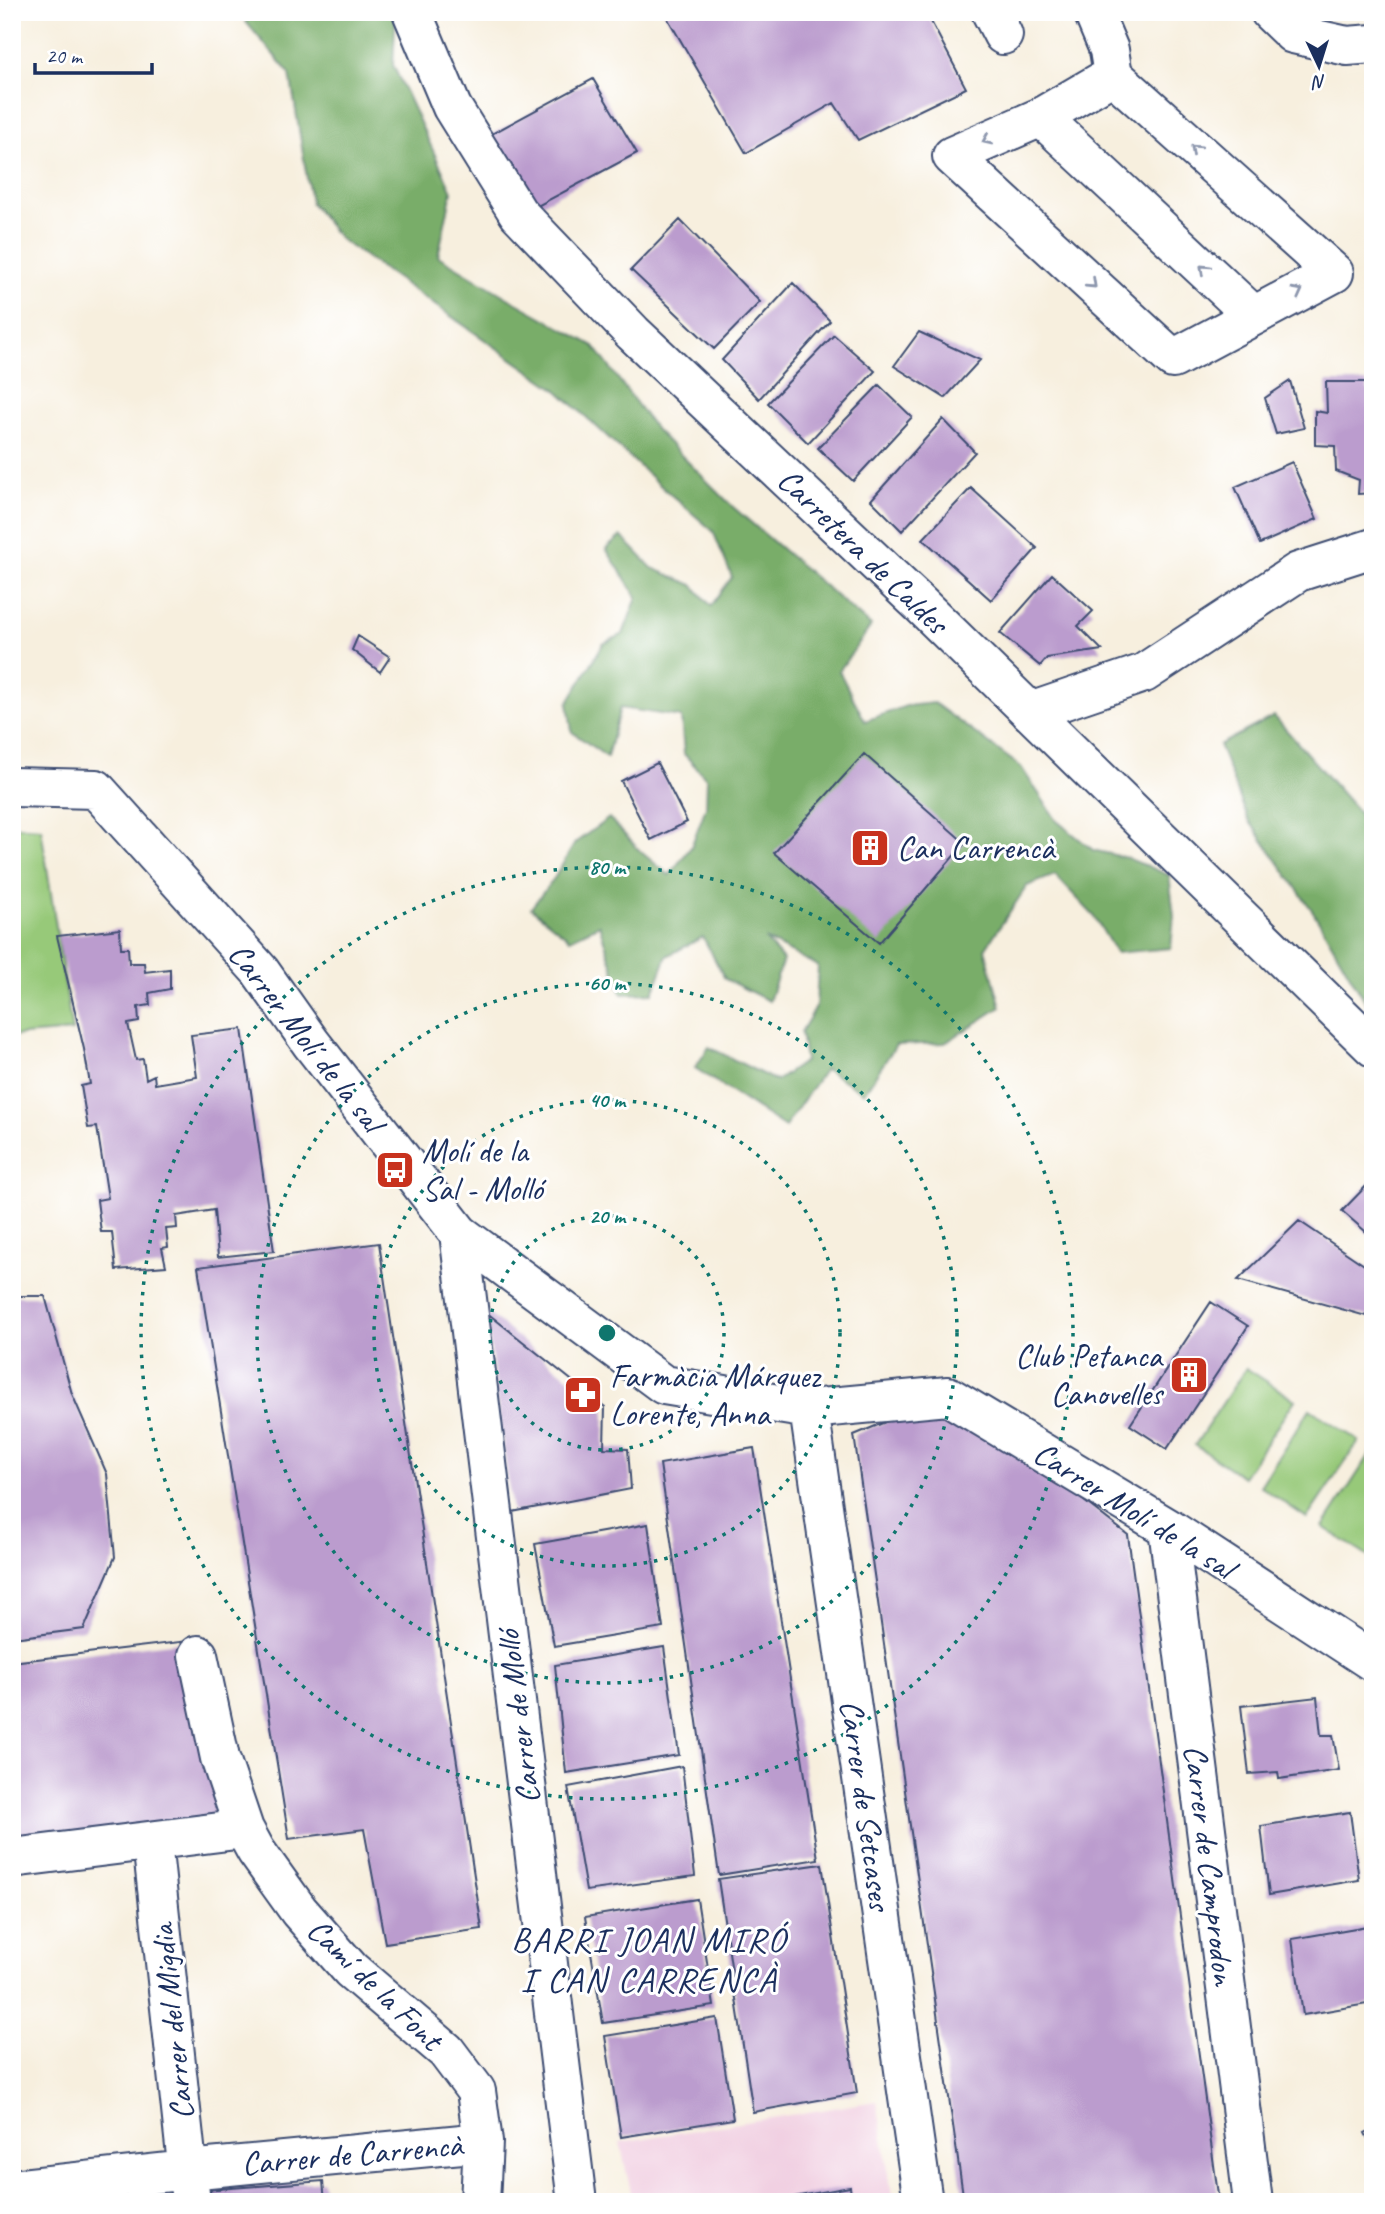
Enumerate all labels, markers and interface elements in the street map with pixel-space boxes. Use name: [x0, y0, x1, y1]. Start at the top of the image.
scale bar: [35, 32, 152, 76]
north arrow: [1284, 32, 1354, 102]
text: 20 m: [46, 43, 84, 69]
text: N: [1310, 70, 1327, 95]
one-way arrow: [982, 132, 994, 146]
one-way arrow: [1190, 145, 1203, 157]
one-way arrow: [1199, 265, 1212, 278]
one-way arrow: [1084, 276, 1097, 288]
one-way arrow: [1290, 287, 1303, 300]
street label: Carretera de Caldes: [769, 459, 959, 645]
building icon: Can Carrencà: [849, 827, 891, 869]
place label: Can Carrencà: [897, 827, 1057, 869]
text: 80 m: [589, 854, 627, 880]
street label: Carrer Molí de la sal: [219, 934, 396, 1144]
text: 60 m: [589, 970, 627, 996]
text: 40 m: [589, 1087, 627, 1113]
place label: Molí de la Sal - Molló: [422, 1130, 547, 1210]
bus stop icon: Molí de la Sal - Molló: [374, 1149, 416, 1191]
text: 20 m: [589, 1203, 627, 1229]
centre of rings: [595, 1321, 619, 1345]
place label: Club Petanca Canovelles: [1015, 1335, 1165, 1415]
building icon: Club Petanca Canovelles: [1168, 1354, 1210, 1396]
place label: Farmàcia Márquez Lorente, Anna: [610, 1355, 822, 1435]
pharmacy icon: Farmàcia Márquez Lorente, Anna: [562, 1374, 604, 1416]
street label: Carrer Molí de la sal: [1026, 1432, 1247, 1591]
street label: Carrer de Molló: [486, 1624, 549, 1806]
street label: Carrer de Setcases: [830, 1697, 902, 1916]
street label: Carrer de Camprodon: [1174, 1742, 1246, 1990]
street label: Camí de la Font: [298, 1909, 454, 2061]
district label: BARRI JOAN MIRÓ I CAN CARRENCÀ: [511, 1917, 789, 2002]
street label: Carrer del Migdia: [141, 1920, 203, 2122]
street label: Carrer de Carrencà: [240, 2123, 467, 2185]

